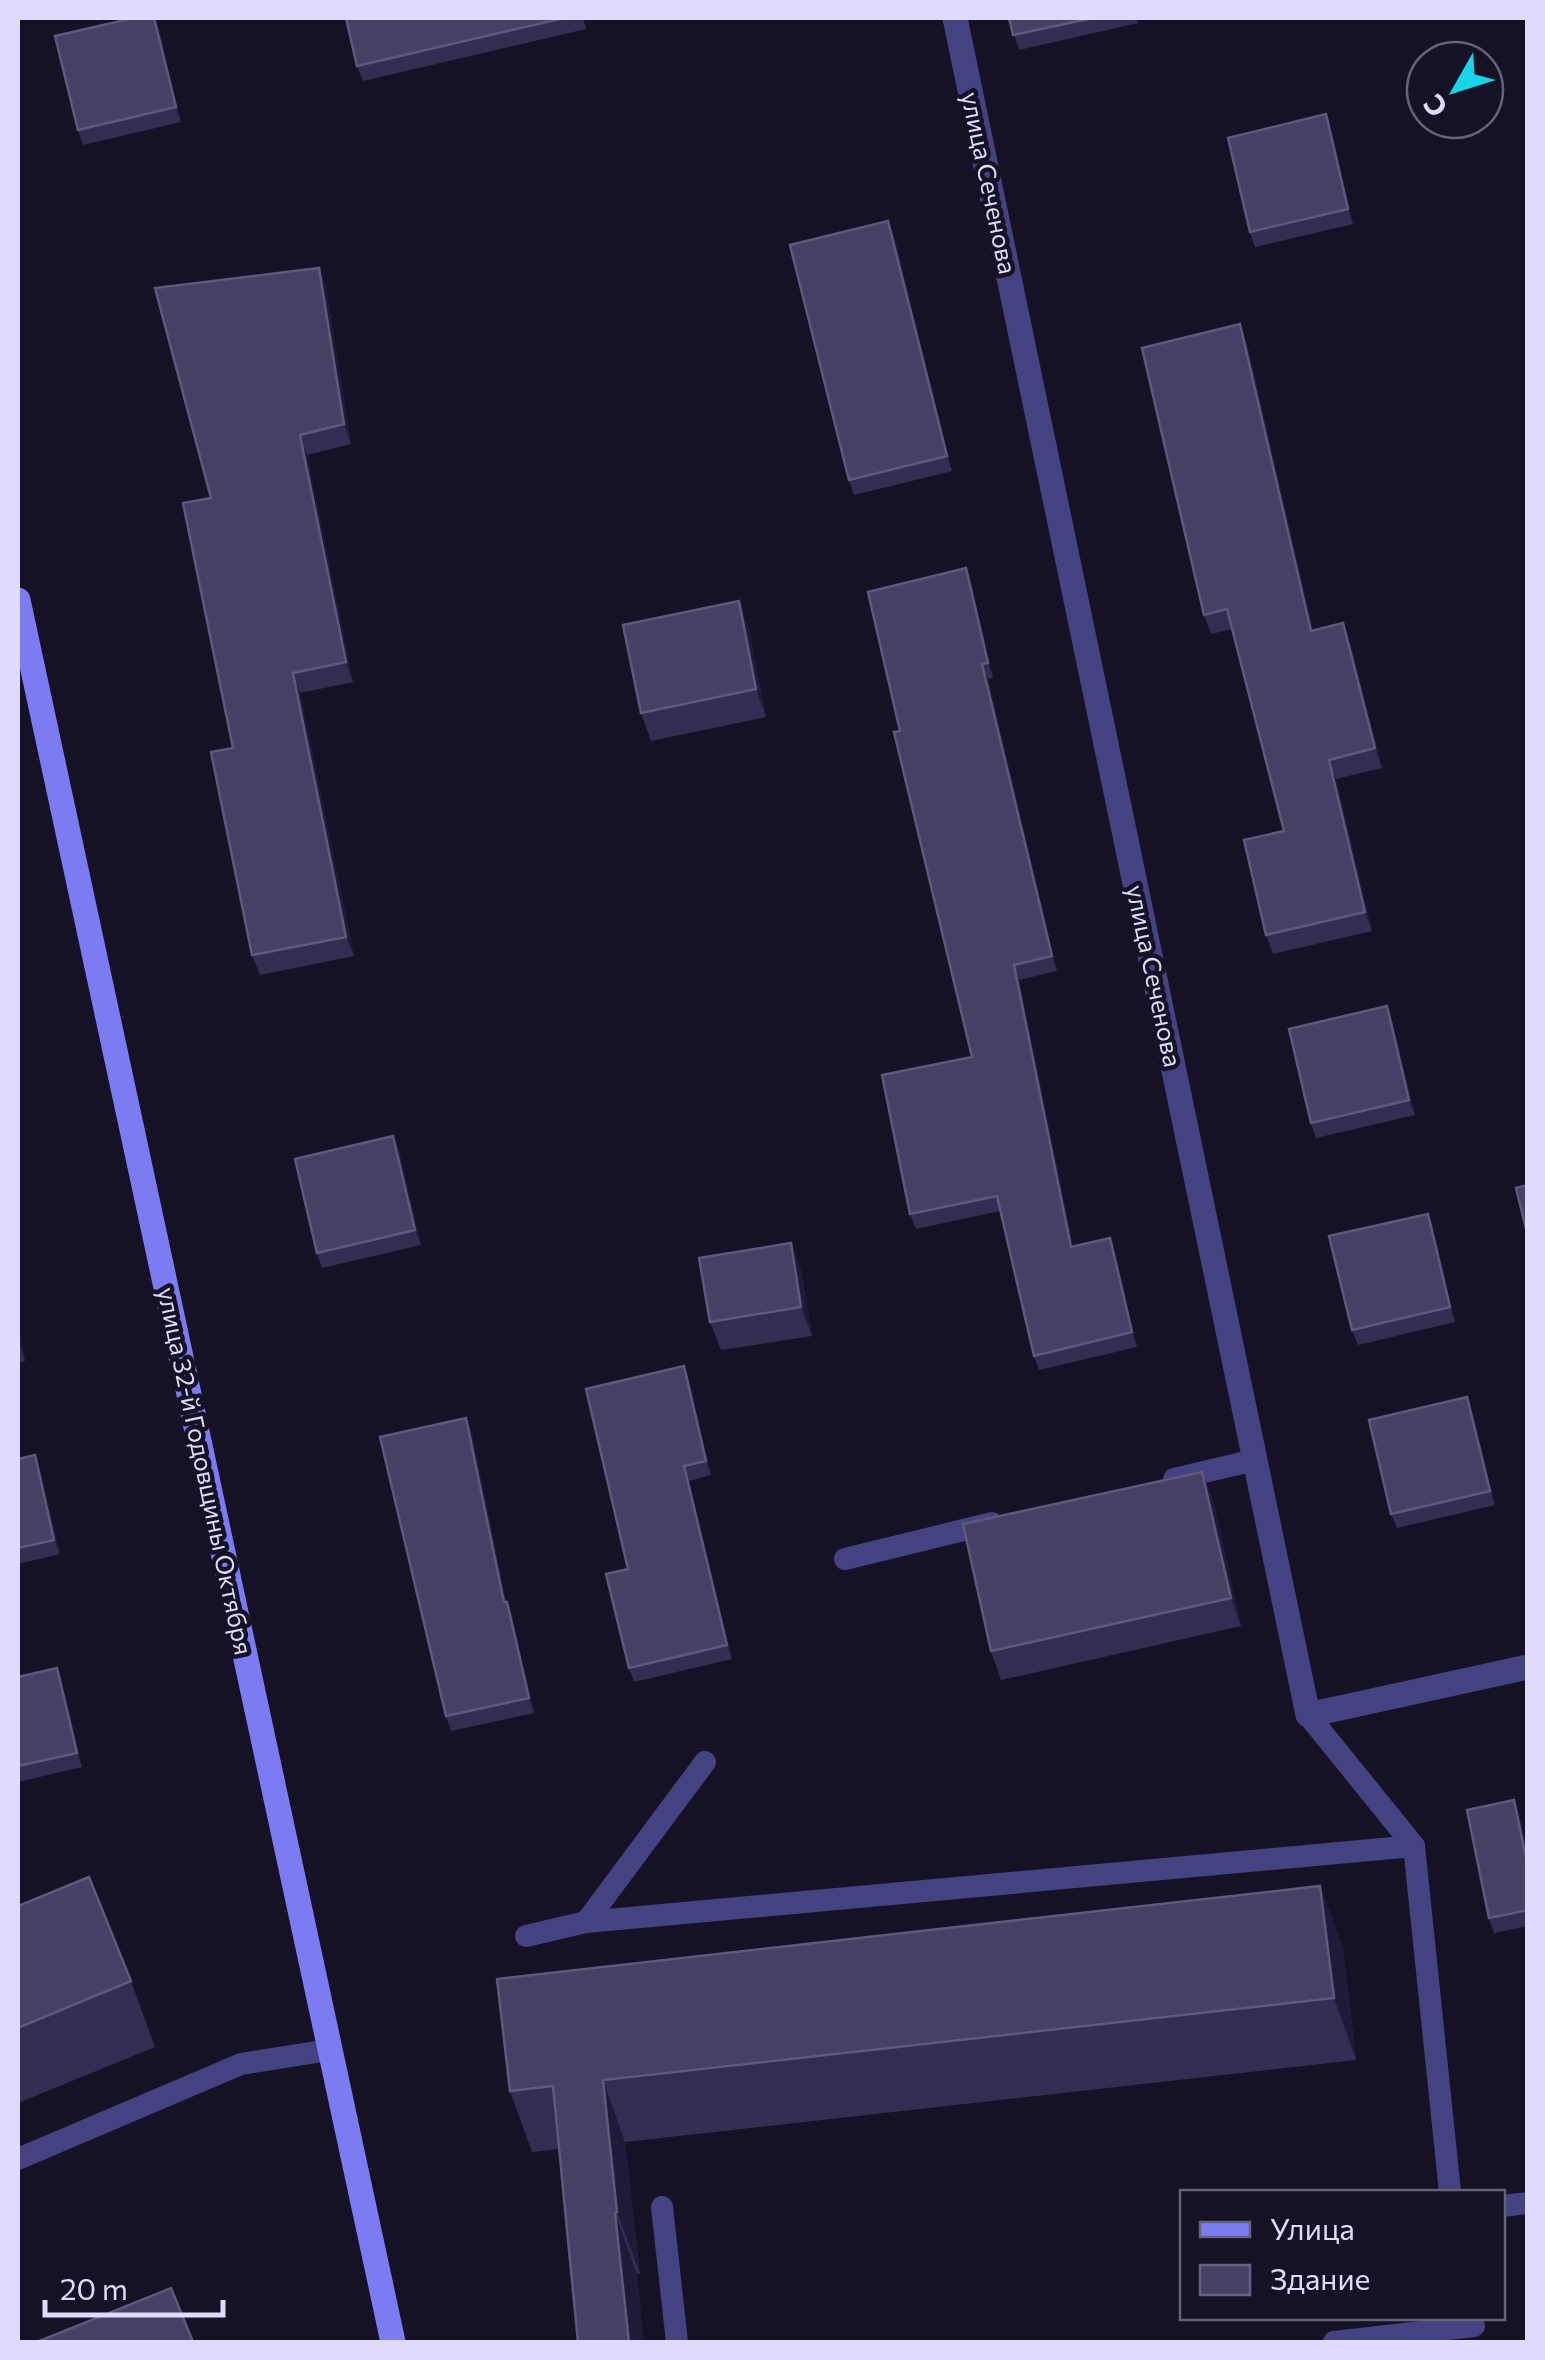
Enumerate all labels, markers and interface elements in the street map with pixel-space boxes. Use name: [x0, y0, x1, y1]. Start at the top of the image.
north arrow: [1405, 40, 1505, 140]
text: С: [1416, 88, 1454, 124]
street label: улица Сеченова: [956, 89, 1024, 277]
street label: улица Сеченова: [1121, 882, 1189, 1070]
street label: улица 32-й Годовщины Октября: [152, 1284, 260, 1657]
legend: [1180, 2190, 1505, 2320]
text: Улица: [1270, 2209, 1355, 2246]
scale bar: [45, 2255, 222, 2317]
text: Здание: [1270, 2259, 1370, 2296]
text: 20 m: [60, 2269, 128, 2306]

